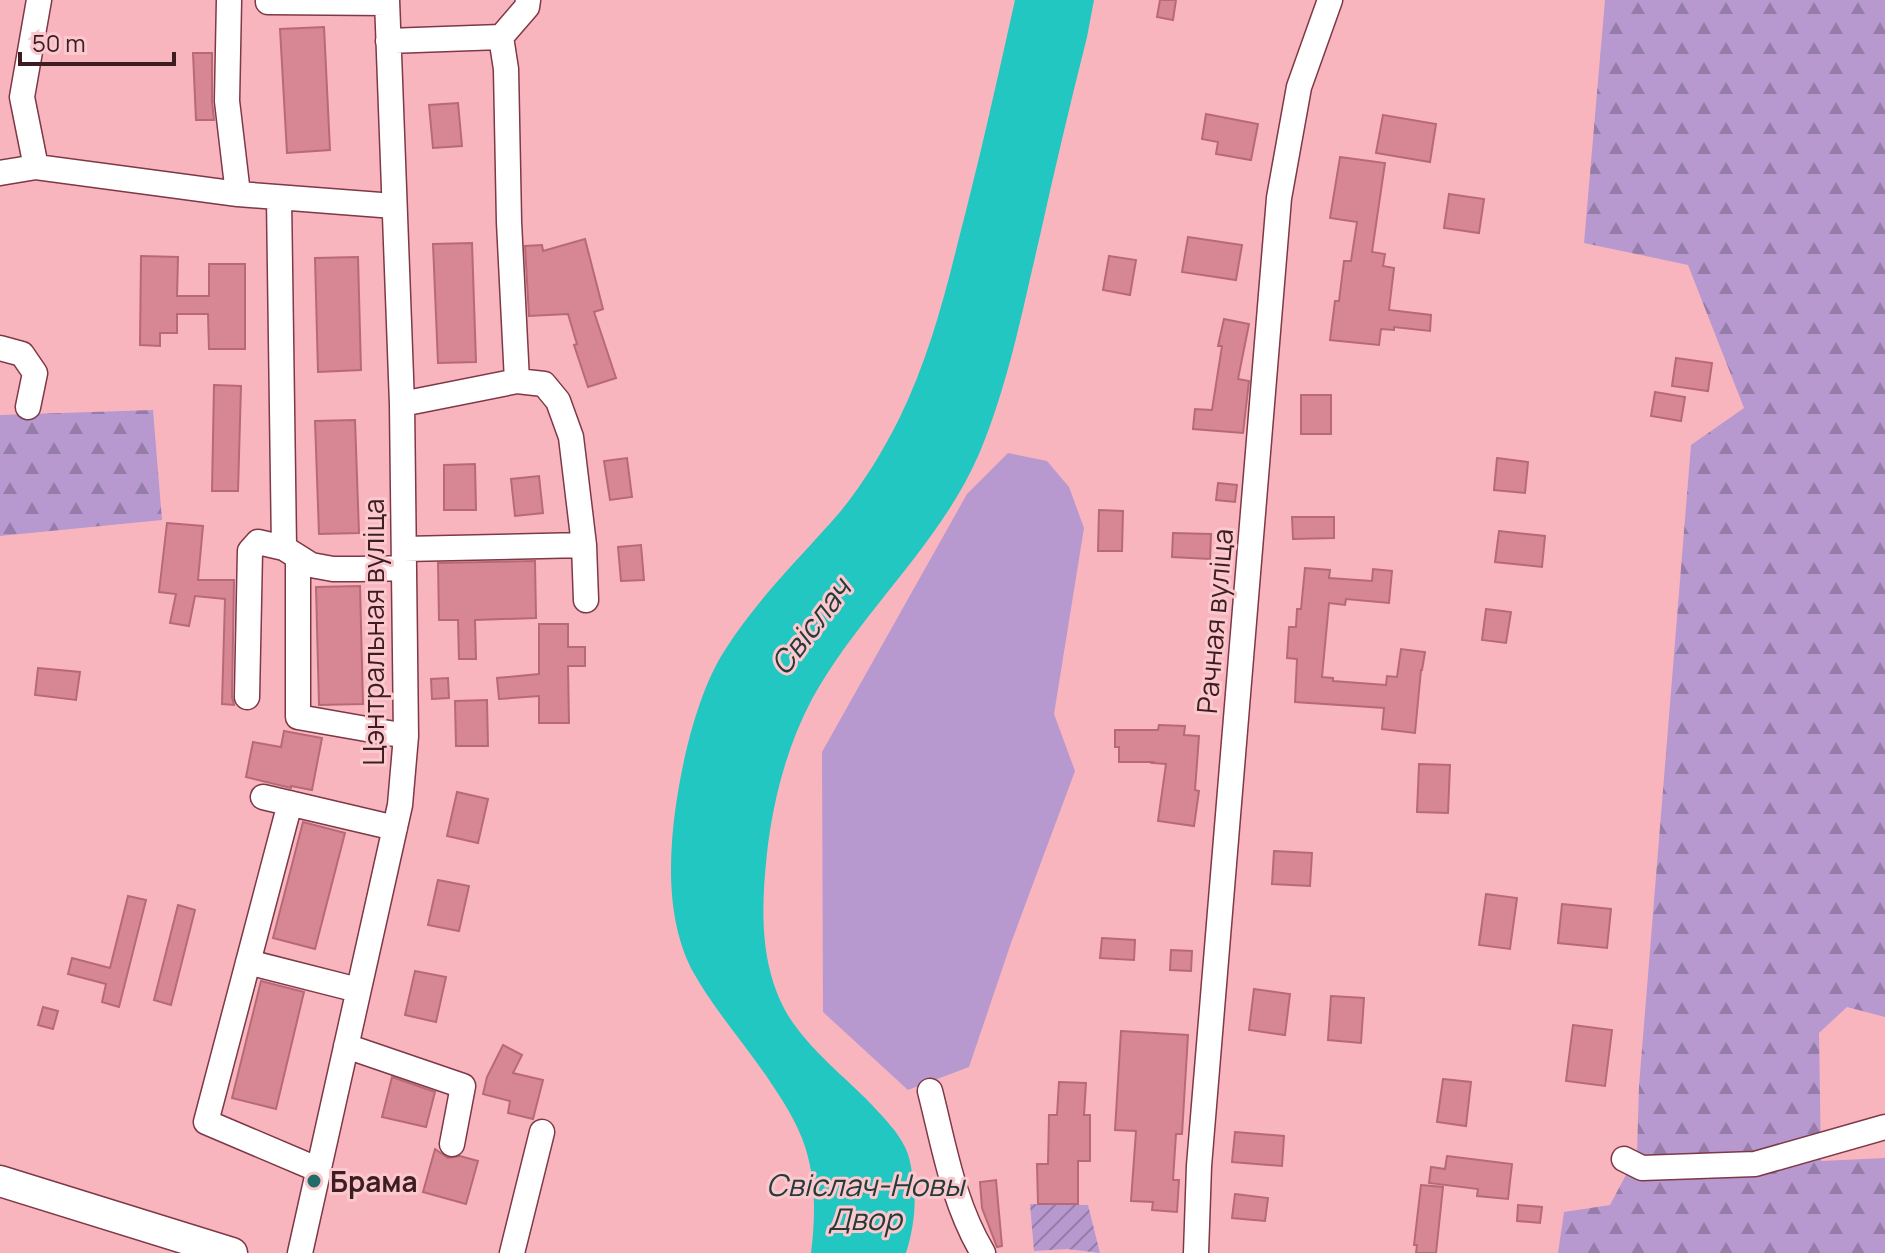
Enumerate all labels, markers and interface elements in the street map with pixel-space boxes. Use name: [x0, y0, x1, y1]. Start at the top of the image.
scale bar: [20, 16, 174, 66]
text: 50 m: [32, 26, 86, 59]
street label: Цэнтральная вуліца: [354, 499, 392, 765]
street label: Рачная вуліца: [1187, 527, 1241, 715]
water label: Свіслач: [760, 567, 861, 683]
place label: Брама: [330, 1162, 418, 1200]
water label: Свіслач-Новы Двор: [766, 1164, 967, 1239]
marker: Брама: [305, 1172, 323, 1190]

